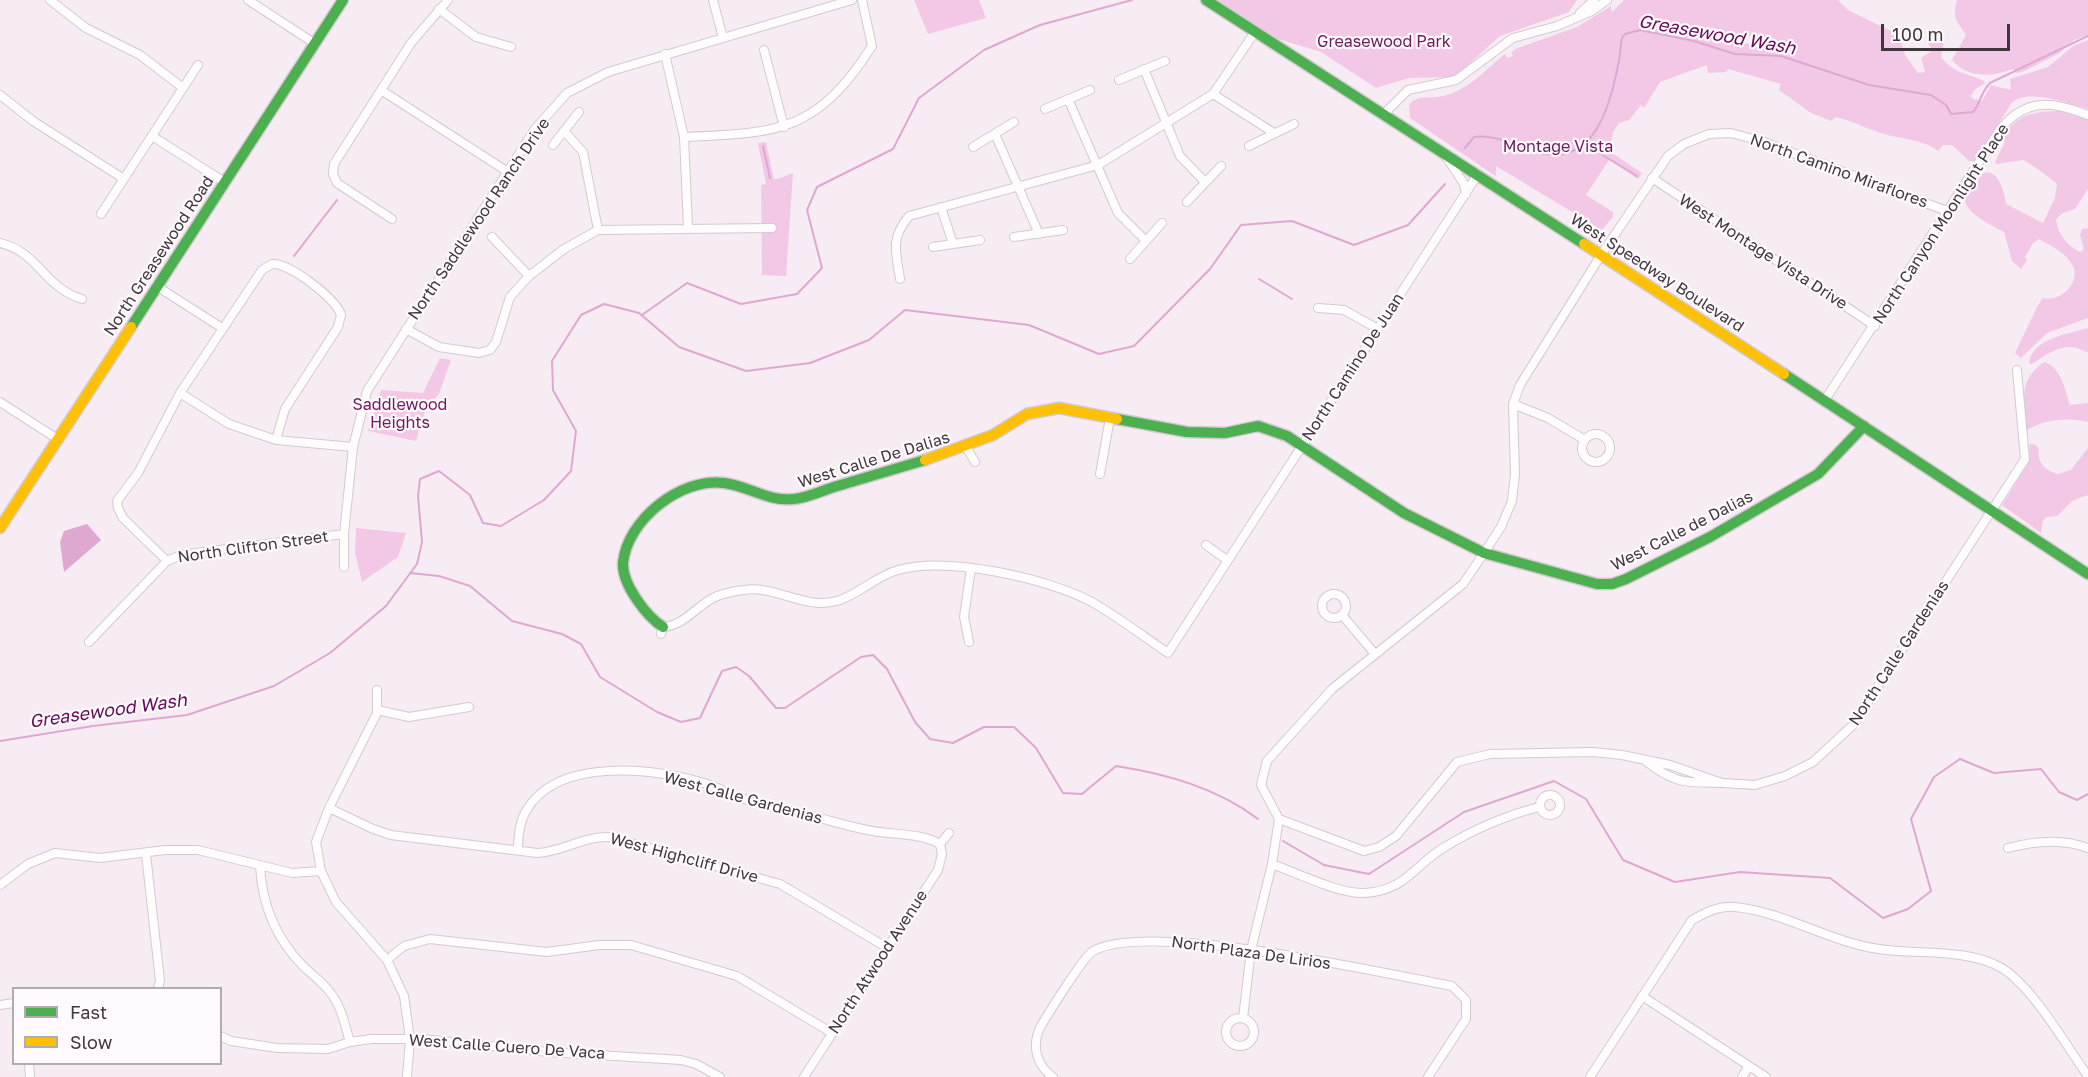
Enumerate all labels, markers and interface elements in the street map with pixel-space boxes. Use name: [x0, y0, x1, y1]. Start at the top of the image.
water label: Greasewood Wash: [1637, 11, 1797, 59]
scale bar: [1884, 12, 2013, 50]
text: 100 m: [1892, 23, 1943, 45]
park label: Greasewood Park: [1317, 32, 1451, 52]
street label: North Saddlewood Ranch Drive: [404, 114, 554, 324]
street label: North Canyon Moonlight Place: [1869, 120, 2013, 328]
street label: North Camino Miraflores: [1747, 130, 1931, 212]
park label: Montage Vista: [1503, 137, 1613, 157]
street label: North Greasewood Road: [100, 172, 218, 340]
street label: West Montage Vista Drive: [1675, 190, 1851, 314]
street label: West Speedway Boulevard: [1567, 210, 1747, 336]
street label: North Camino De Juan: [1298, 290, 1408, 444]
park label: Saddlewood Heights: [353, 395, 447, 433]
street label: West Calle De Dalias: [796, 428, 952, 492]
street label: West Calle de Dalias: [1608, 487, 1756, 575]
street label: North Clifton Street: [176, 527, 330, 567]
street label: North Calle Gardenias: [1845, 577, 1953, 729]
water label: Greasewood Wash: [28, 689, 188, 733]
street label: West Calle Gardenias: [662, 768, 824, 828]
street label: West Highcliff Drive: [608, 829, 760, 887]
street label: North Atwood Avenue: [824, 887, 932, 1037]
street label: North Plaza De Lirios: [1170, 932, 1332, 974]
legend: [12, 987, 222, 1065]
text: Fast: [70, 1001, 107, 1023]
text: Slow: [70, 1031, 112, 1053]
street label: West Calle Cuero De Vaca: [408, 1031, 606, 1063]

